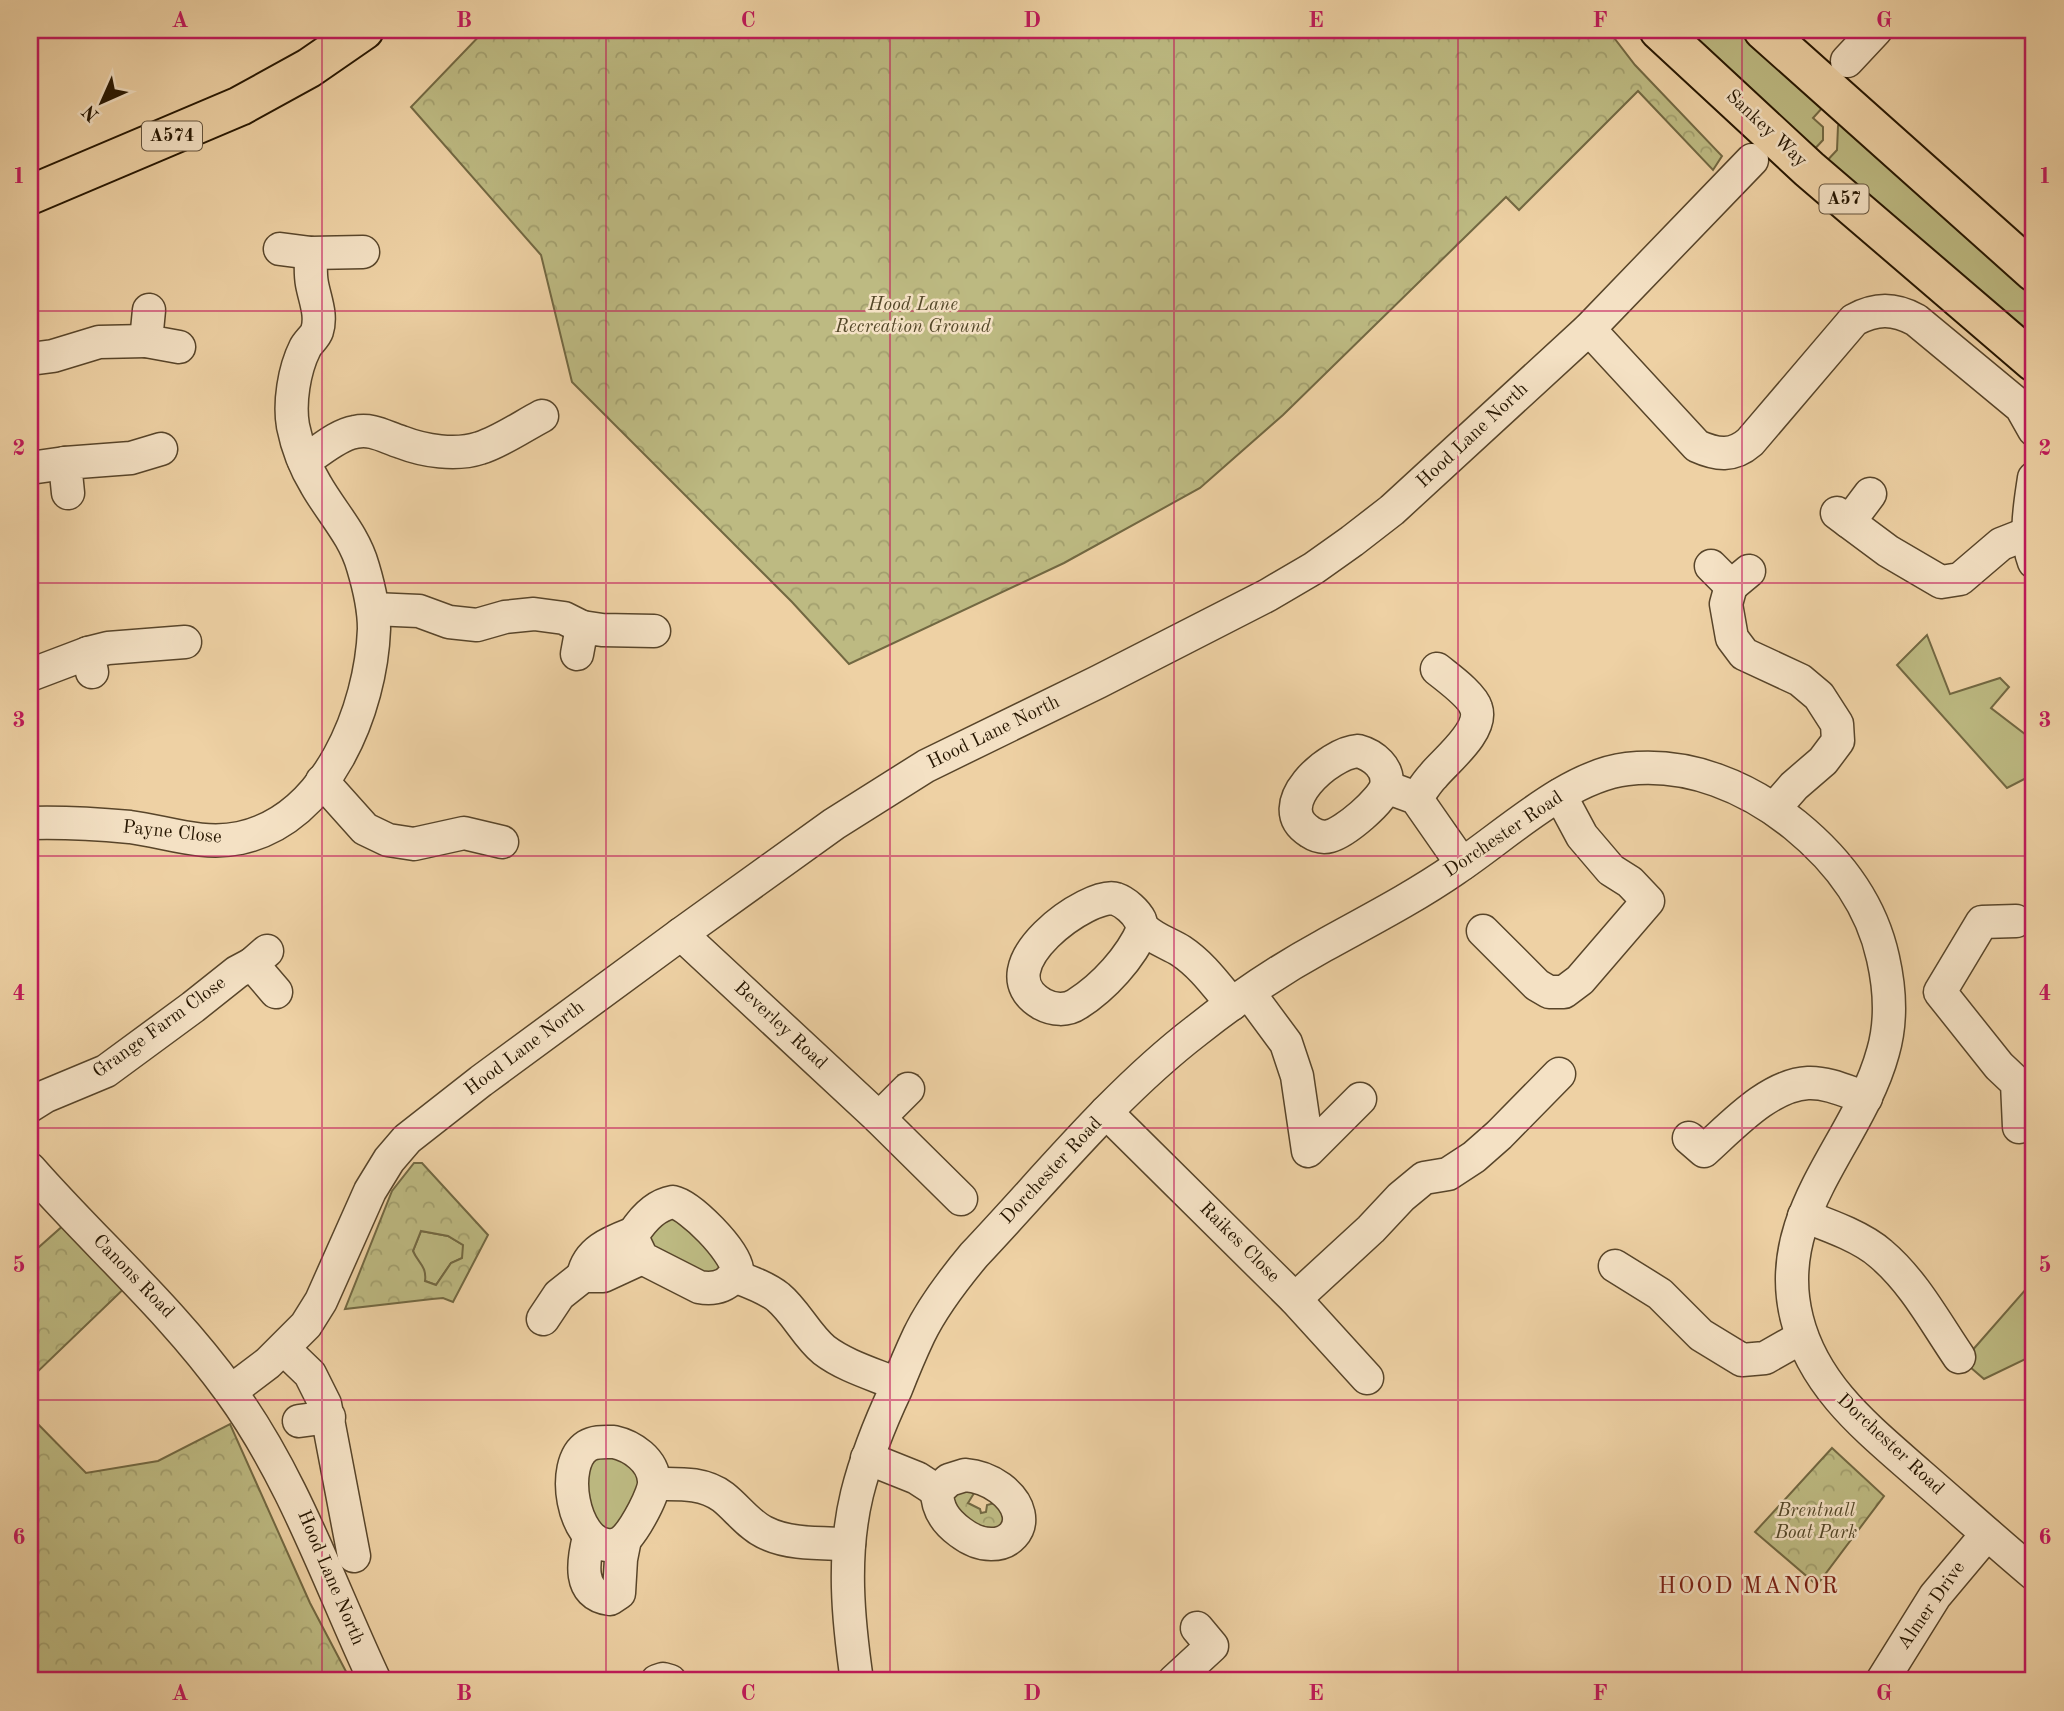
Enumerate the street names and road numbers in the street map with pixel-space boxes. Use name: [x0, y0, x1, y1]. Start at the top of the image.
street label: Sankey Way: [1722, 87, 1810, 171]
road number: A574: [142, 121, 202, 150]
road number: A57: [1820, 184, 1868, 214]
street label: Hood Lane North: [1414, 380, 1532, 492]
street label: Hood Lane North: [925, 693, 1063, 773]
street label: Dorchester Road: [1441, 788, 1567, 882]
street label: Payne Close: [121, 818, 223, 848]
street label: Grange Farm Close: [90, 974, 230, 1082]
street label: Beverley Road: [730, 978, 830, 1074]
street label: Hood Lane North: [462, 998, 588, 1100]
street label: Dorchester Road: [998, 1114, 1106, 1228]
street label: Raikes Close: [1195, 1199, 1283, 1287]
street label: Canons Road: [89, 1232, 177, 1322]
street label: Dorchester Road: [1833, 1391, 1947, 1499]
street label: Hood Lane North: [293, 1508, 367, 1648]
street label: Almer Drive: [1895, 1559, 1969, 1653]

